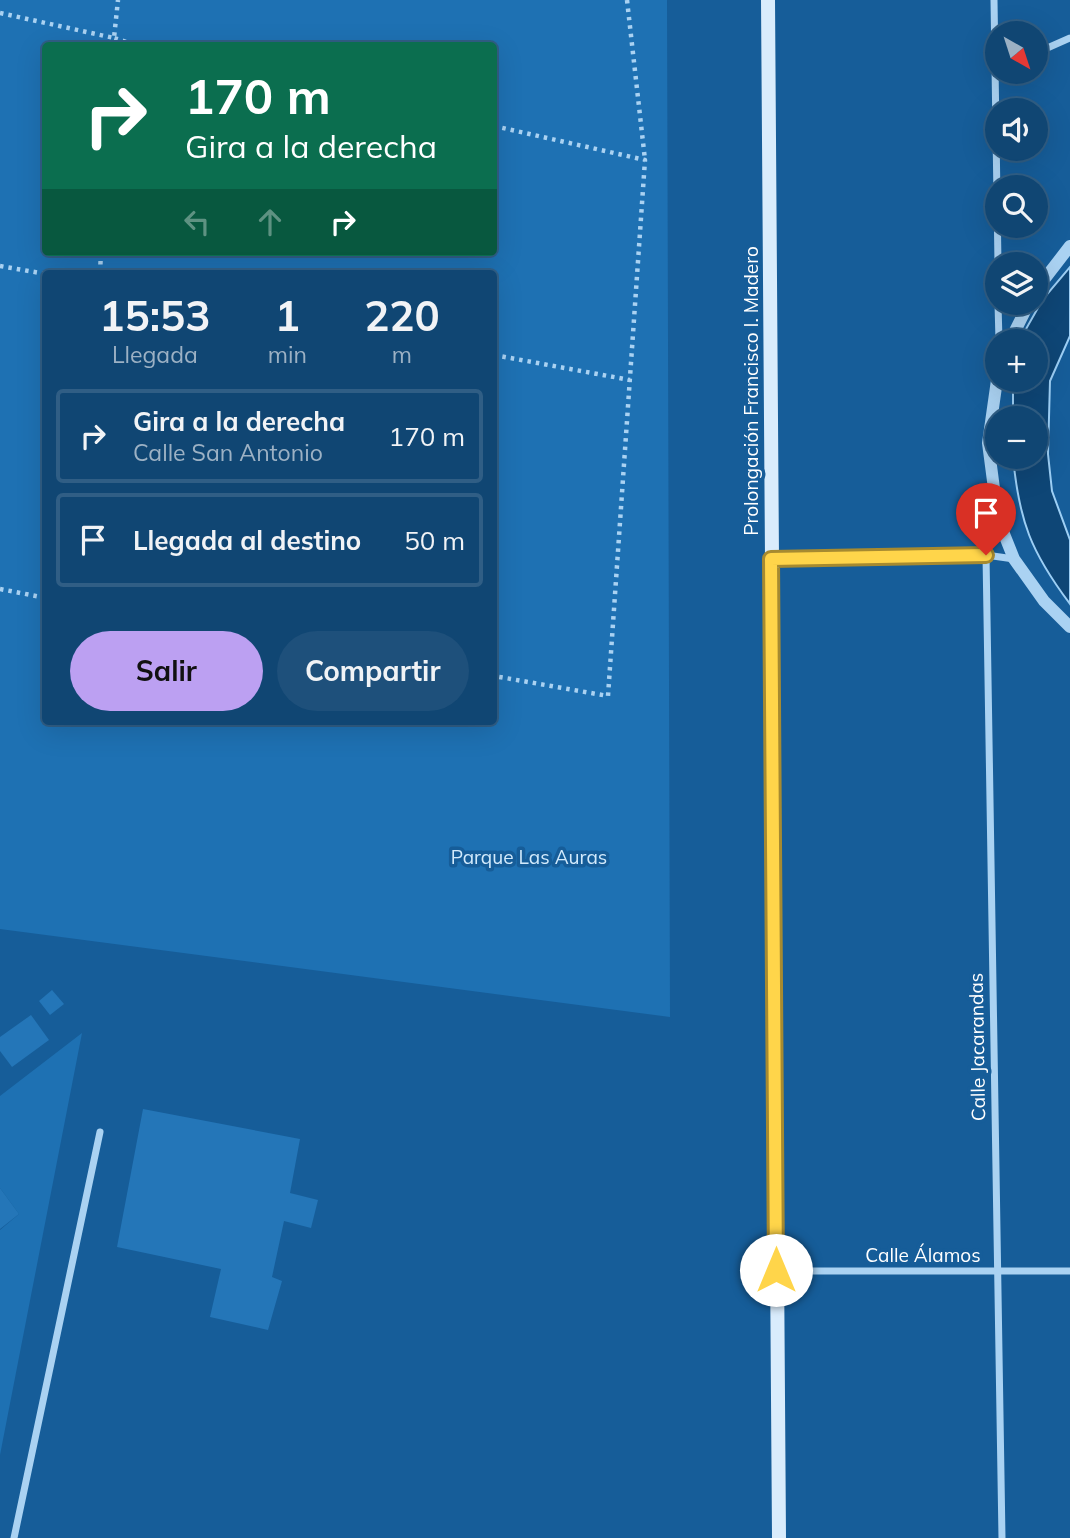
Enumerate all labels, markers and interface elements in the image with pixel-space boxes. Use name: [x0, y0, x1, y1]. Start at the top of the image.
north arrow: [985, 21, 1048, 84]
map controls: [985, 21, 1048, 469]
text: 170 m: [185, 65, 331, 126]
icon: right: [70, 70, 161, 161]
button: sound: [985, 98, 1048, 161]
text: Gira a la derecha: [185, 126, 437, 166]
button: search: [985, 175, 1048, 238]
icon: left: [178, 203, 216, 241]
icon: ahead: [251, 203, 289, 241]
icon: right: [324, 203, 362, 241]
street label: Prolongación Francisco I. Madero: [739, 246, 763, 536]
button: layers: [985, 252, 1048, 315]
text: 15:53: [99, 289, 210, 342]
text: 1: [275, 289, 300, 342]
text: 220: [364, 289, 440, 342]
button: +: [985, 329, 1048, 392]
text: Llegada: [112, 340, 198, 369]
text: min: [268, 340, 307, 369]
text: m: [392, 340, 412, 369]
text: Gira a la derecha: [133, 405, 345, 438]
button: −: [985, 406, 1048, 469]
icon: right: [74, 417, 112, 455]
text: 170 m: [389, 420, 465, 453]
text: Calle San Antonio: [133, 438, 323, 467]
pin: [956, 483, 1016, 555]
icon: arrive: [967, 494, 1005, 532]
icon: arrive: [74, 521, 112, 559]
text: Llegada al destino: [133, 524, 361, 557]
text: 50 m: [404, 524, 465, 557]
button: Salir: [70, 631, 263, 711]
button: Compartir: [277, 631, 469, 711]
park label: Parque Las Auras: [451, 845, 607, 869]
street label: Calle Jacarandas: [964, 973, 990, 1121]
position arrow: [739, 1233, 813, 1307]
street label: Calle Álamos: [865, 1243, 981, 1267]

